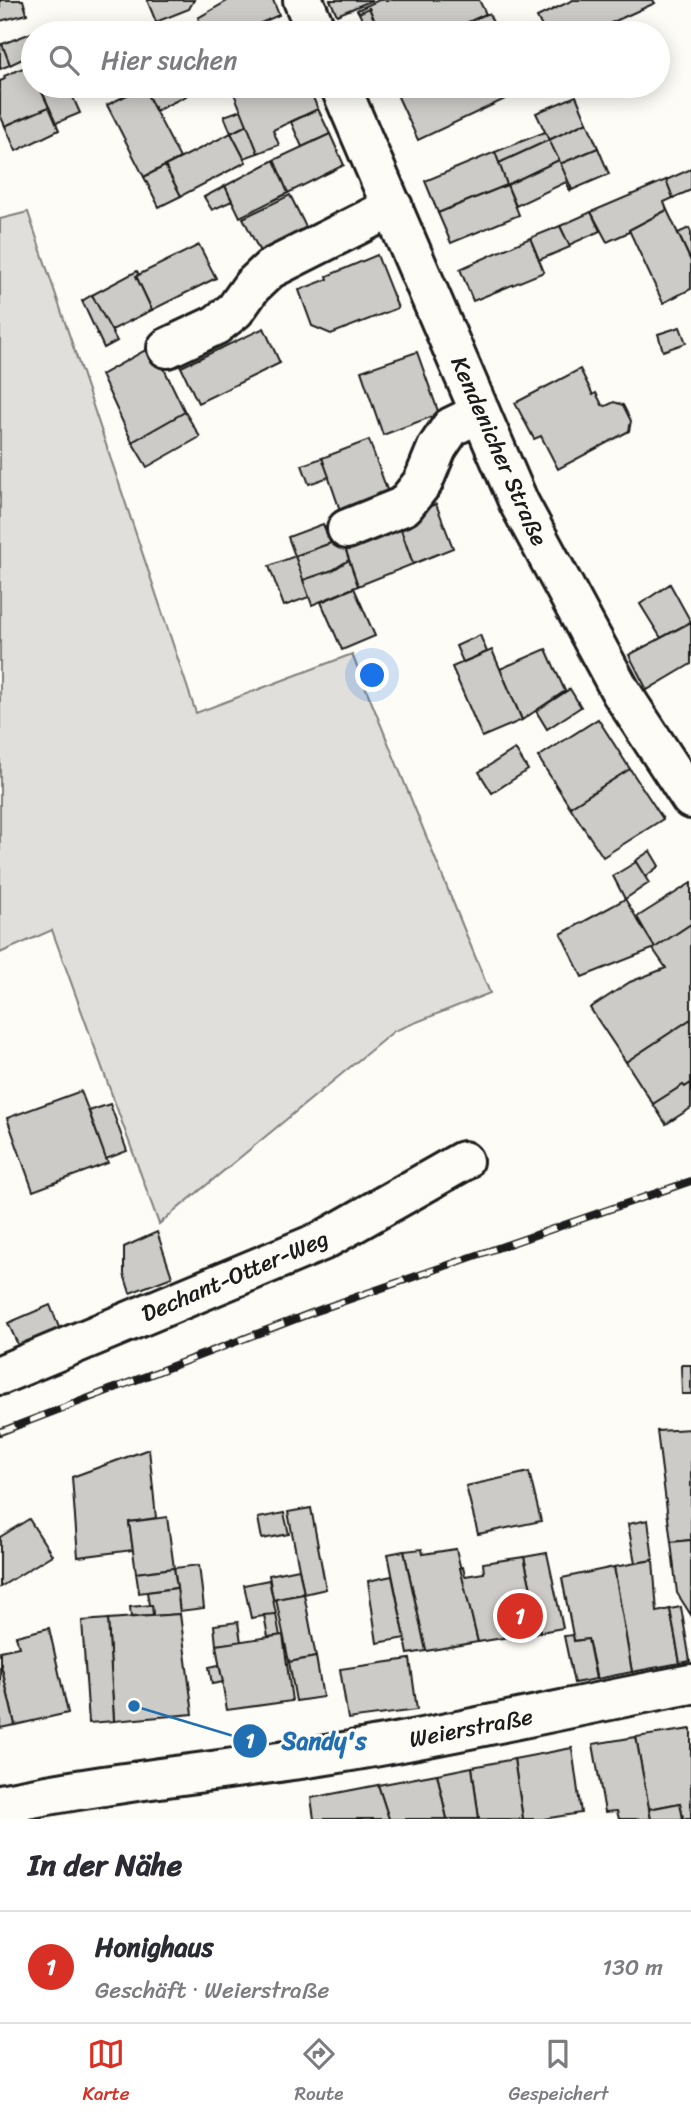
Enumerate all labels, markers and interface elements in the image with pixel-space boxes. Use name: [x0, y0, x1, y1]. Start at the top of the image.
search box: [21, 21, 670, 98]
text: Hier suchen: [101, 37, 237, 83]
icon: search: [45, 41, 83, 79]
street label: Kendenicher Straße: [439, 349, 559, 553]
your location: [355, 658, 389, 692]
street label: Dechant-Otter-Weg: [135, 1218, 335, 1334]
pin: 1: [497, 1590, 543, 1642]
street label: Weierstraße: [406, 1696, 536, 1760]
callout: Sandy's: [233, 1718, 381, 1763]
text: Sandy's: [280, 1720, 367, 1762]
text: 1: [245, 1722, 255, 1760]
text: In der Nähe: [28, 1838, 182, 1892]
text: Honighaus: [95, 1924, 214, 1970]
text: 1: [46, 1947, 56, 1988]
text: 130 m: [602, 1947, 663, 1988]
text: Geschäft · Weierstraße: [95, 1970, 329, 2011]
tab: Karte: [83, 2035, 129, 2110]
tab: Route: [295, 2035, 343, 2110]
tab: Gespeichert: [508, 2035, 608, 2110]

